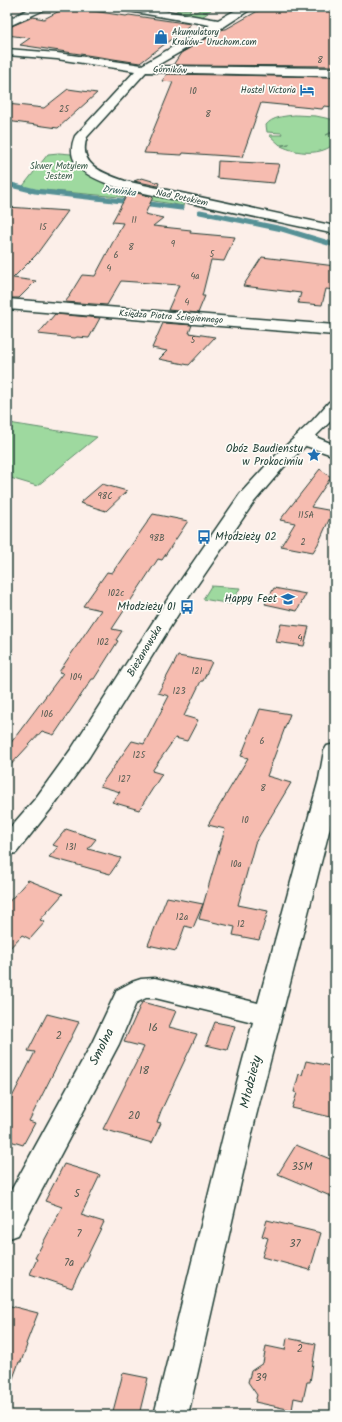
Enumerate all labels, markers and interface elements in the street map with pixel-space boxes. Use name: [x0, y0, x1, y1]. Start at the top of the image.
place label: Akumulatory Kraków- Uruchom.com: [172, 25, 257, 50]
shop icon: Akumulatory Kraków- Uruchom.com: [153, 29, 169, 45]
house number: 8: [317, 53, 323, 68]
street label: Górników: [153, 62, 188, 78]
hotel icon: Hostel Victoria: [299, 82, 315, 98]
place label: Hostel Victoria: [241, 83, 296, 98]
house number: 10: [189, 84, 197, 99]
house number: 25: [59, 102, 70, 117]
house number: 8: [205, 107, 211, 122]
park label: Skwer Motylem Jestem: [30, 159, 88, 184]
water label: Drwinka: [101, 181, 138, 201]
street label: Nad Potokiem: [155, 185, 209, 211]
house number: 11: [131, 213, 137, 228]
house number: 15: [39, 220, 48, 235]
house number: 9: [171, 237, 176, 252]
house number: 8: [128, 240, 134, 255]
house number: 5: [210, 247, 216, 262]
house number: 6: [113, 248, 119, 263]
house number: 4: [107, 261, 112, 276]
house number: 4a: [190, 269, 200, 284]
house number: 4: [185, 295, 190, 310]
street label: Księdza Piotra Ściegiennego: [118, 306, 224, 328]
house number: 5: [191, 333, 197, 348]
place label: Obóz Baudienstu w Prokocimiu: [226, 440, 304, 471]
place icon: Obóz Baudienstu w Prokocimiu: [306, 447, 322, 463]
house number: 98C: [97, 489, 113, 504]
house number: 115A: [298, 508, 315, 523]
place label: Młodzieży 02: [215, 528, 277, 546]
bus stop icon: Młodzieży 02: [196, 529, 212, 545]
house number: 98B: [149, 531, 165, 546]
house number: 2: [300, 535, 306, 550]
house number: 102c: [108, 586, 124, 601]
place label: Happy Feet: [224, 590, 278, 608]
school or university icon: Happy Feet: [280, 591, 296, 607]
place label: Młodzieży 01: [117, 598, 176, 616]
bus stop icon: Młodzieży 01: [179, 599, 195, 615]
street label: Bieżanowska: [122, 622, 168, 680]
house number: 4: [298, 631, 303, 646]
house number: 102: [97, 635, 109, 650]
house number: 121: [192, 664, 203, 679]
house number: 104: [70, 670, 82, 685]
house number: 123: [172, 684, 186, 699]
house number: 106: [41, 707, 53, 722]
house number: 6: [259, 734, 265, 749]
house number: 125: [133, 748, 147, 763]
house number: 127: [118, 772, 131, 787]
house number: 8: [260, 781, 266, 796]
house number: 10: [241, 813, 249, 828]
house number: 131: [66, 840, 77, 855]
house number: 10a: [230, 857, 242, 872]
house number: 12a: [176, 910, 188, 925]
house number: 12: [237, 917, 245, 932]
house number: 16: [148, 1019, 158, 1037]
street label: Smolna: [84, 1025, 120, 1069]
house number: 2: [56, 1027, 62, 1045]
street label: Młodzieży: [234, 1053, 268, 1111]
house number: 18: [139, 1062, 149, 1080]
house number: 20: [128, 1107, 140, 1125]
house number: 35M: [292, 1158, 313, 1176]
house number: 5: [74, 1185, 81, 1203]
house number: 7: [76, 1225, 82, 1243]
house number: 37: [289, 1235, 302, 1253]
house number: 7a: [64, 1254, 74, 1272]
house number: 2: [297, 1340, 303, 1358]
house number: 39: [255, 1369, 267, 1387]

